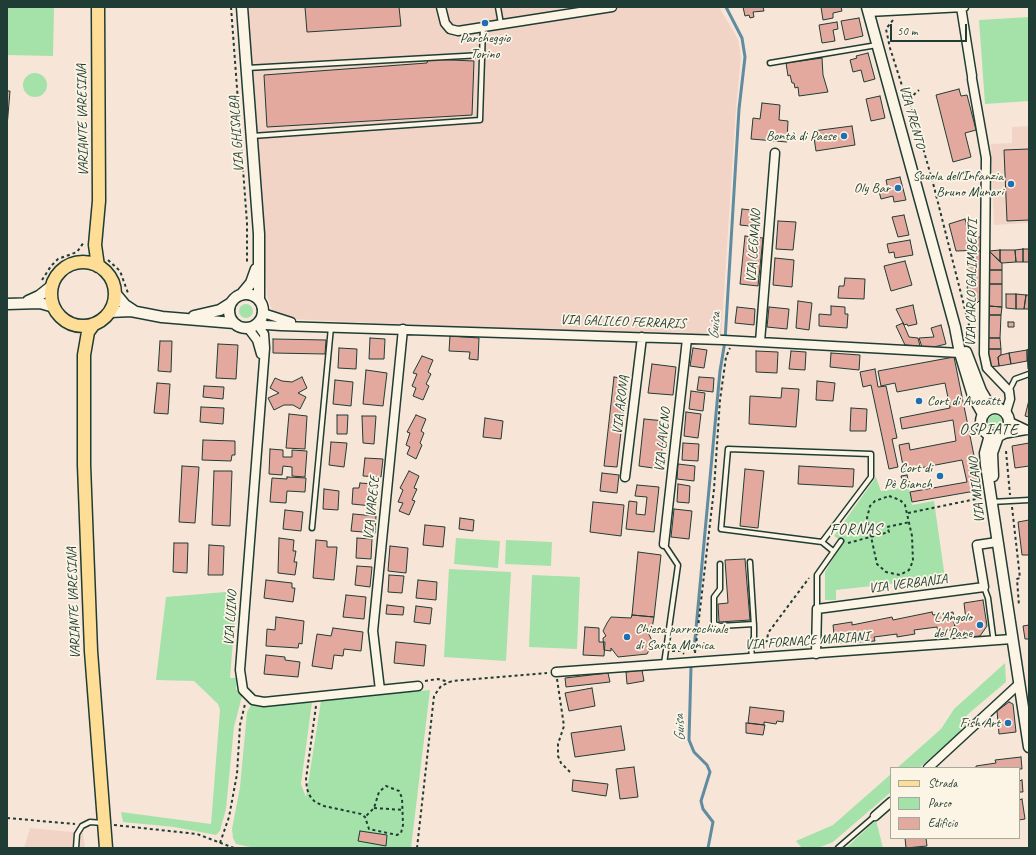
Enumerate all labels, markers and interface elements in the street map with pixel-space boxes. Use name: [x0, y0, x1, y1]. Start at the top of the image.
scale bar: [892, 16, 969, 42]
marker: Parcheggio Torino: [480, 18, 490, 28]
text: 50 m: [897, 23, 917, 39]
place label: Parcheggio Torino: [460, 30, 510, 62]
street label: VARIANTE VARESINA: [74, 64, 92, 176]
street label: VIA TRENTO: [896, 84, 928, 150]
street label: VIA GHISALBA: [226, 95, 248, 173]
place label: Bontà di Paese: [766, 128, 836, 144]
marker: Bontà di Paese: [839, 131, 849, 141]
place label: Scuola dell'Infanzia Bruno Munari: [912, 168, 1003, 200]
marker: Scuola dell'Infanzia Bruno Munari: [1006, 179, 1016, 189]
place label: Oly Bar: [854, 180, 890, 196]
marker: Oly Bar: [893, 183, 903, 193]
street label: VIA LEGNANO: [743, 209, 765, 283]
street label: VIA CARLO GALIMBERTI: [962, 219, 982, 347]
street label: VIA GALILEO FERRARIS: [560, 311, 686, 333]
water label: Guisa: [705, 312, 725, 340]
street label: VIA ARONA: [609, 375, 633, 435]
place label: Cort di Avocätt: [927, 393, 1000, 409]
marker: Cort di Avocätt: [914, 396, 924, 406]
street label: VIA LAVENO: [651, 407, 675, 473]
district label: OSPIATE: [959, 420, 1019, 440]
street label: VIA MILANO: [965, 456, 989, 524]
place label: Cort di Pè Bianch: [884, 460, 932, 492]
marker: Cort di Pè Bianch: [935, 471, 945, 481]
street label: VIA VARESE: [360, 475, 384, 541]
district label: FORNAS: [831, 521, 881, 539]
street label: VARIANTE VARESINA: [64, 547, 84, 659]
street label: VIA VERBANIA: [868, 571, 948, 597]
street label: VIA LUINO: [221, 590, 241, 646]
place label: L'Angolo del Pane: [933, 609, 972, 642]
marker: L'Angolo del Pane: [975, 620, 985, 630]
place label: Chiesa parrocchiale di Santa Monica: [635, 621, 727, 654]
street label: VIA FORNACE MARIANI: [744, 628, 870, 654]
marker: Chiesa parrocchiale di Santa Monica: [622, 632, 632, 642]
water label: Guisa: [670, 714, 690, 742]
place label: Fish Art: [960, 715, 1000, 731]
marker: Fish Art: [1003, 718, 1013, 728]
legend: [890, 767, 1020, 839]
text: Strada: [928, 775, 957, 791]
text: Parco: [928, 795, 951, 811]
text: Edificio: [928, 815, 958, 831]

